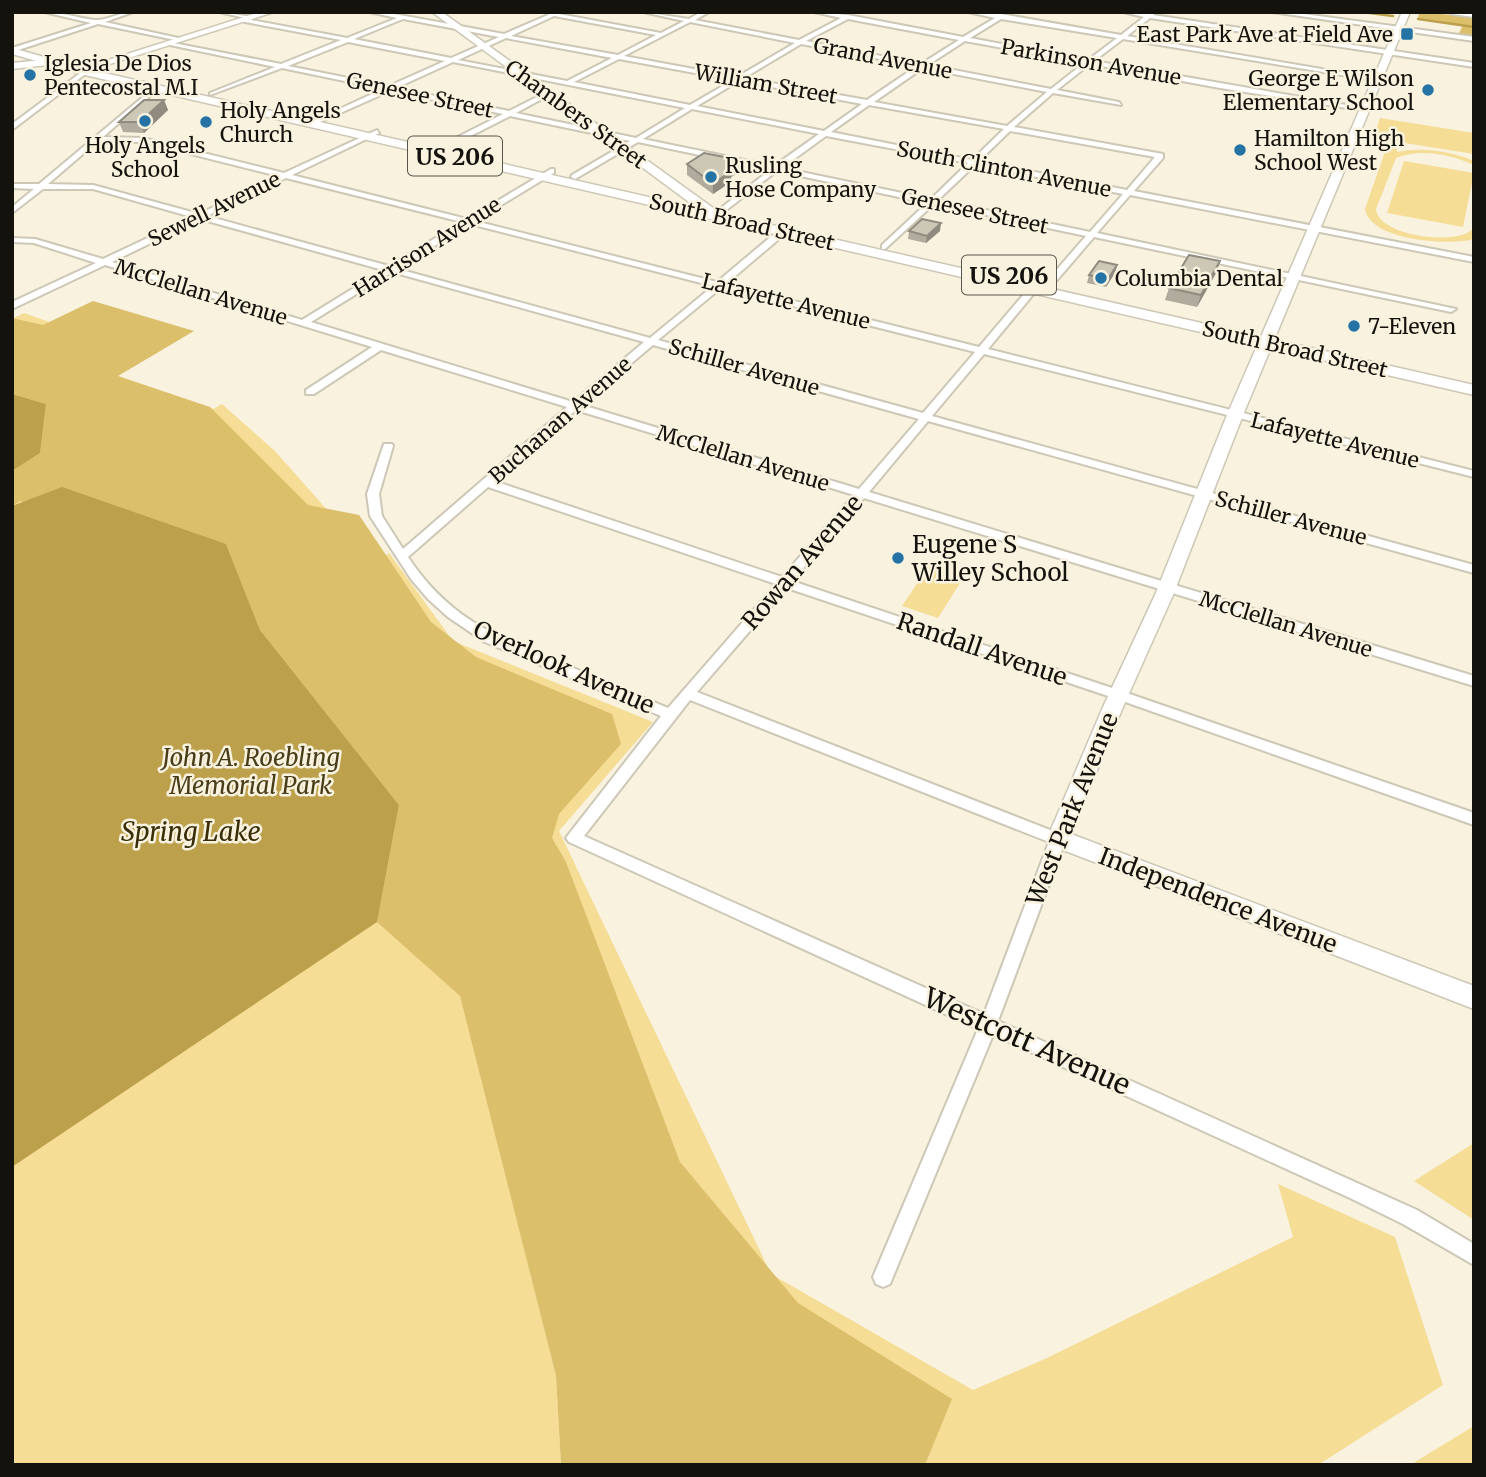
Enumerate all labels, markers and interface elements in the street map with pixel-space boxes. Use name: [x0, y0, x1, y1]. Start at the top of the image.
place label: East Park Ave at Field Ave: [1137, 21, 1393, 48]
marker: East Park Ave at Field Ave: [1399, 26, 1415, 42]
street label: Grand Avenue: [811, 31, 955, 85]
street label: Parkinson Avenue: [999, 33, 1183, 91]
place label: Iglesia De Dios Pentecostal M.I: [44, 50, 198, 101]
street label: Chambers Street: [500, 54, 652, 174]
street label: William Street: [692, 58, 840, 110]
place label: George E Wilson Elementary School: [1223, 65, 1415, 116]
street label: Genesee Street: [344, 66, 496, 124]
marker: Iglesia De Dios Pentecostal M.I: [22, 67, 38, 83]
marker: George E Wilson Elementary School: [1420, 82, 1436, 98]
place label: Holy Angels Church: [220, 97, 341, 148]
marker: Holy Angels School: [137, 113, 153, 129]
marker: Holy Angels Church: [198, 114, 214, 130]
place label: Hamilton High School West: [1254, 125, 1404, 176]
place label: Holy Angels School: [85, 132, 205, 183]
street label: South Clinton Avenue: [894, 135, 1114, 203]
road number: US 206: [408, 136, 502, 176]
marker: Hamilton High School West: [1232, 142, 1248, 158]
place label: Rusling Hose Company: [725, 152, 877, 203]
street label: Sewell Avenue: [143, 165, 285, 253]
marker: Rusling Hose Company: [703, 169, 719, 185]
street label: Genesee Street: [899, 182, 1051, 240]
street label: South Broad Street: [647, 188, 837, 256]
street label: Harrison Avenue: [348, 191, 506, 303]
street label: McClellan Avenue: [111, 253, 291, 331]
road number: US 206: [962, 256, 1056, 294]
place label: Columbia Dental: [1115, 265, 1284, 292]
street label: Lafayette Avenue: [699, 267, 873, 335]
marker: Columbia Dental: [1093, 270, 1109, 286]
place label: 7-Eleven: [1368, 313, 1456, 340]
street label: South Broad Street: [1200, 315, 1390, 383]
marker: 7-Eleven: [1346, 318, 1362, 334]
street label: Schiller Avenue: [665, 333, 823, 401]
street label: Buchanan Avenue: [483, 351, 637, 489]
street label: Lafayette Avenue: [1248, 406, 1422, 474]
street label: McClellan Avenue: [653, 419, 833, 497]
street label: Schiller Avenue: [1212, 485, 1370, 551]
street label: Rowan Avenue: [735, 488, 869, 636]
place label: Eugene S Willey School: [911, 529, 1069, 588]
marker: Eugene S Willey School: [890, 550, 906, 566]
street label: McClellan Avenue: [1196, 585, 1376, 663]
street label: Randall Avenue: [893, 605, 1071, 693]
street label: Overlook Avenue: [469, 613, 659, 721]
street label: West Park Avenue: [1019, 708, 1125, 911]
park label: John A. Roebling Memorial Park: [159, 742, 340, 801]
water label: Spring Lake: [121, 815, 261, 848]
street label: Independence Avenue: [1094, 840, 1342, 960]
street label: Westcott Avenue: [917, 979, 1136, 1103]

